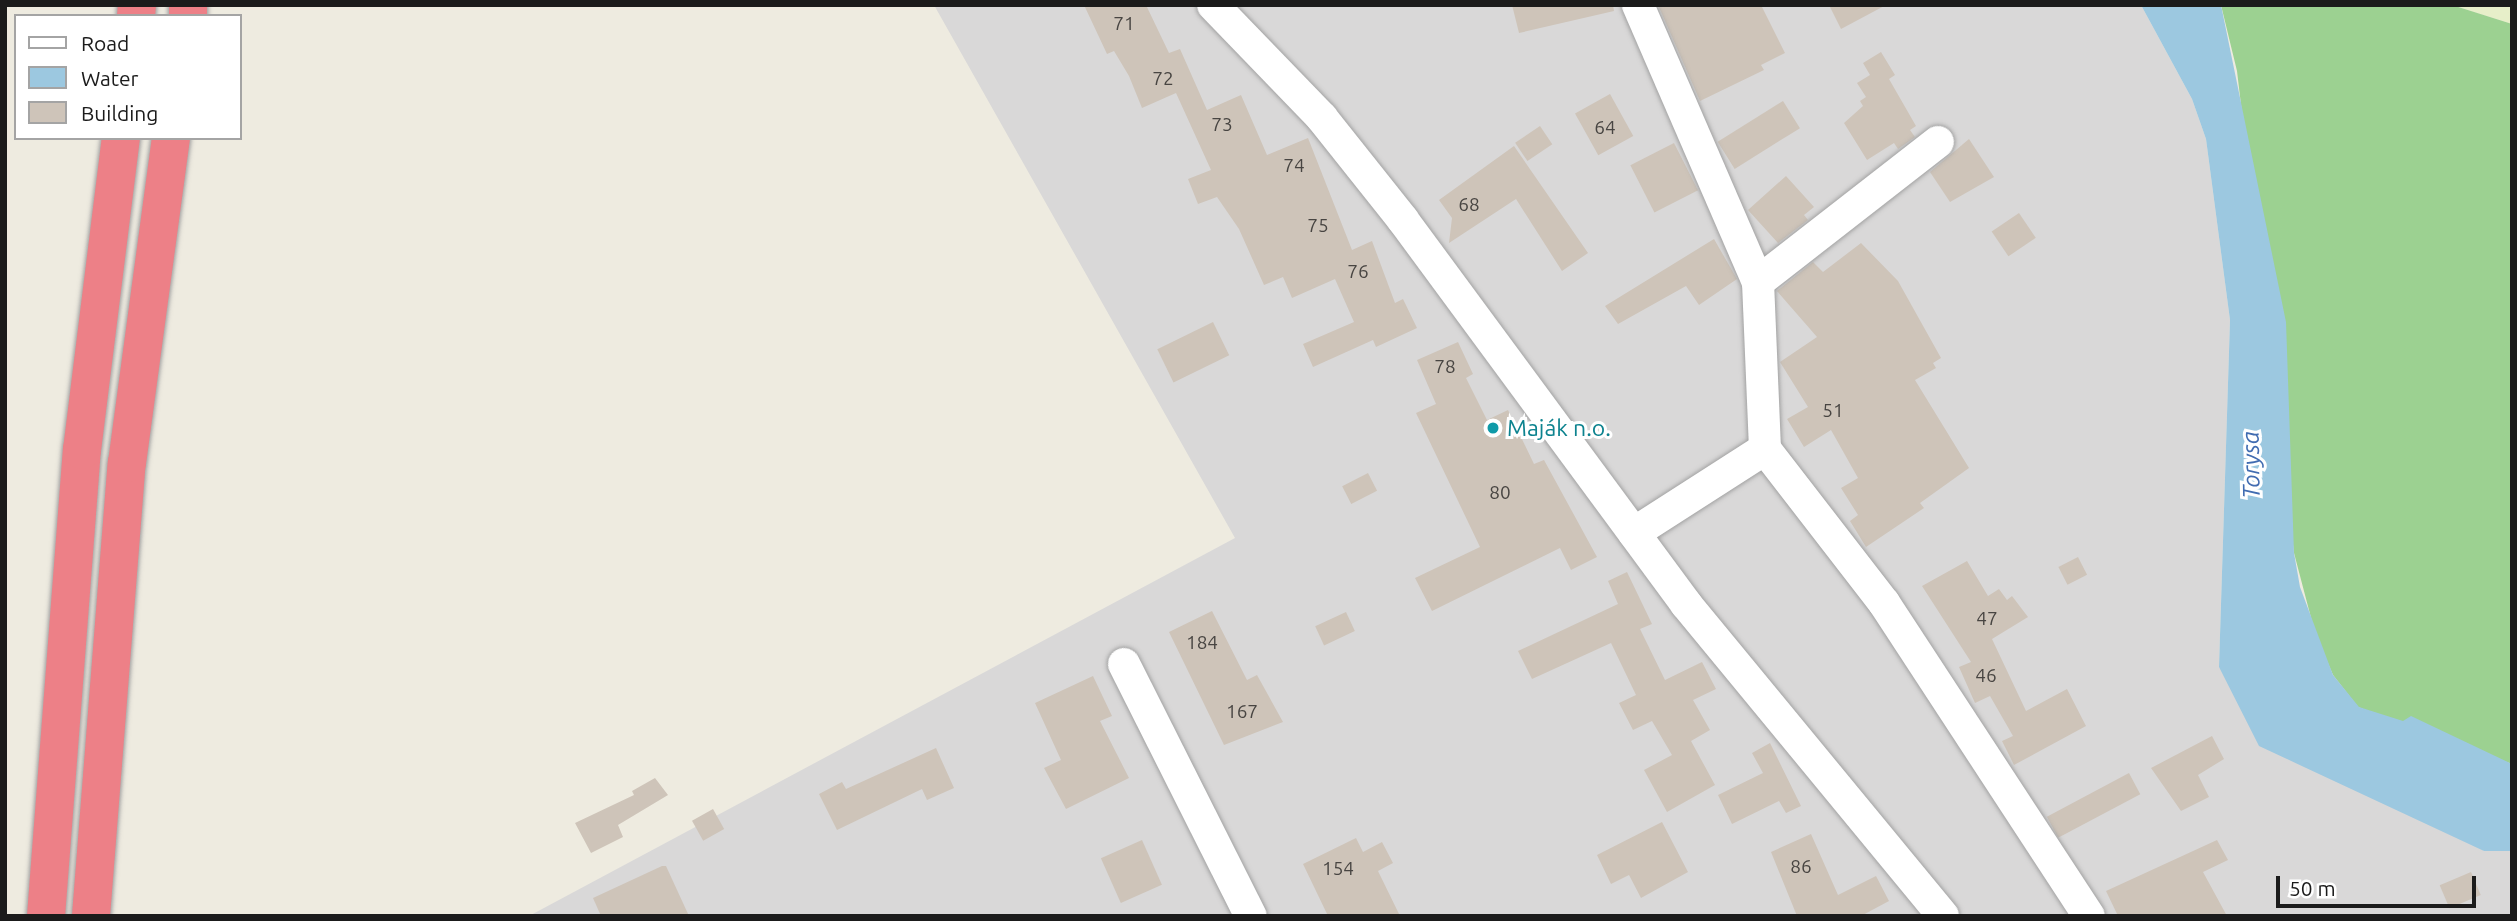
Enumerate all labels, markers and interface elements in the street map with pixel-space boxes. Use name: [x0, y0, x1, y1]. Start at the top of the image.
house number: 71: [1113, 13, 1135, 35]
legend: [14, 14, 242, 140]
text: Road: [81, 31, 129, 55]
text: Water: [81, 66, 139, 90]
house number: 72: [1152, 68, 1174, 90]
text: Building: [81, 101, 158, 125]
house number: 73: [1211, 114, 1233, 136]
house number: 64: [1594, 117, 1616, 139]
house number: 74: [1283, 155, 1305, 177]
house number: 68: [1458, 194, 1480, 216]
house number: 75: [1307, 215, 1329, 237]
house number: 76: [1347, 261, 1369, 283]
house number: 78: [1434, 356, 1456, 378]
house number: 51: [1822, 400, 1844, 422]
place label: Maják n.o.: [1507, 414, 1611, 442]
marker: Maják n.o.: [1485, 420, 1501, 436]
water label: Torysa: [2236, 431, 2266, 499]
house number: 80: [1489, 482, 1511, 504]
house number: 47: [1976, 608, 1998, 630]
house number: 184: [1186, 632, 1218, 654]
house number: 46: [1975, 665, 1997, 687]
house number: 167: [1226, 701, 1258, 723]
house number: 86: [1790, 856, 1812, 878]
house number: 154: [1322, 858, 1354, 880]
scale bar: [2279, 862, 2478, 906]
text: 50 m: [2289, 876, 2336, 900]

